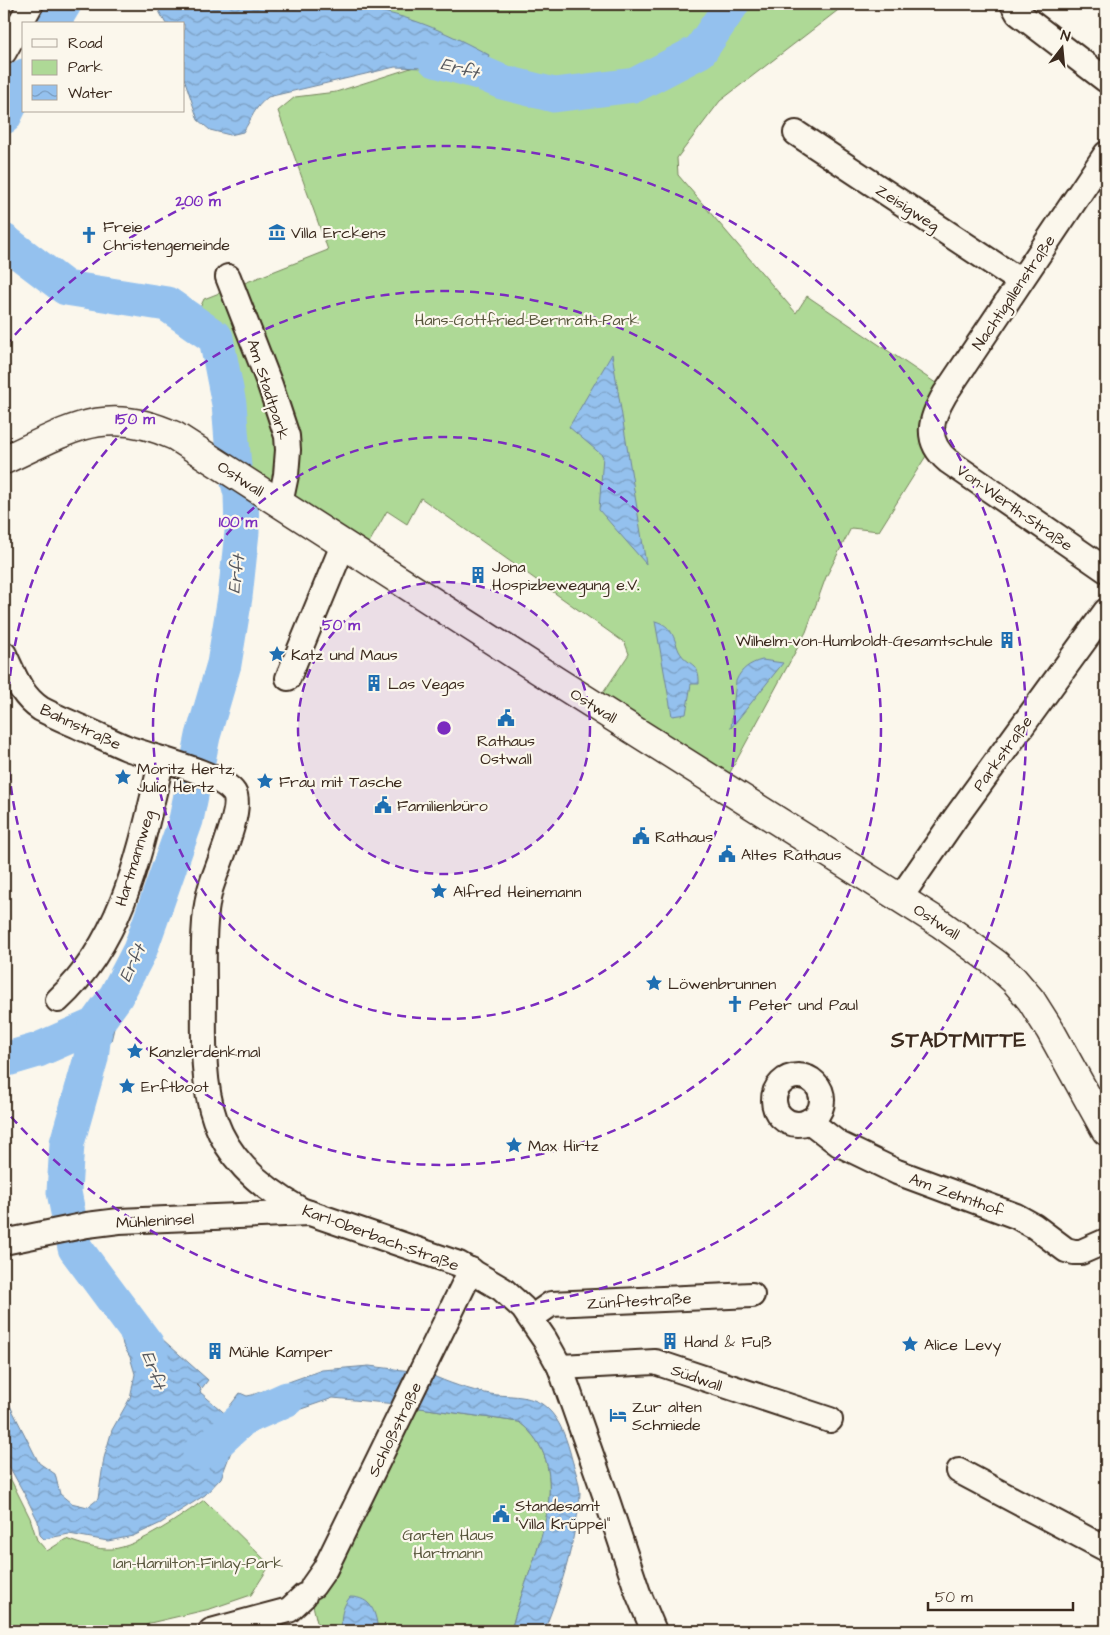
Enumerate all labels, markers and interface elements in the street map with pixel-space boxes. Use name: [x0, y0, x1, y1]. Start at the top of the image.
legend: [22, 22, 185, 112]
north arrow: [1038, 22, 1088, 72]
text: N: [1058, 26, 1072, 47]
text: Road: [68, 33, 103, 54]
water label: Erft: [438, 51, 483, 86]
text: Park: [68, 57, 103, 78]
text: Water: [68, 83, 112, 104]
street label: Zeisigweg: [871, 179, 944, 238]
text: 200 m: [174, 191, 221, 212]
place label: Freie Christengemeinde: [103, 216, 230, 257]
museum icon: Villa Erckens: [267, 222, 287, 242]
place label: Villa Erckens: [291, 222, 386, 244]
church icon: Freie Christengemeinde: [79, 225, 99, 245]
street label: Nachtigallenstraße: [967, 230, 1062, 355]
park label: Hans-Gottfried-Bernrath-Park: [415, 309, 639, 331]
street label: Am Stadtpark: [241, 336, 295, 443]
text: 150 m: [115, 409, 155, 430]
street label: Ostwall: [213, 456, 268, 502]
street label: Von-Werth-Straße: [952, 459, 1077, 557]
text: 100 m: [219, 512, 258, 533]
water label: Erft: [221, 552, 252, 595]
place label: Jona Hospizbewegung e.V.: [492, 556, 639, 597]
building icon: Jona Hospizbewegung e.V.: [468, 565, 488, 585]
text: 50 m: [322, 615, 360, 636]
place label: Wilhelm-von-Humboldt-Gesamtschule: [736, 630, 993, 652]
building icon: Wilhelm-von-Humboldt-Gesamtschule: [997, 630, 1017, 650]
place icon: Katz und Maus: [267, 644, 287, 664]
place label: Katz und Maus: [291, 644, 398, 666]
building icon: Las Vegas: [364, 673, 384, 693]
place label: Las Vegas: [388, 673, 465, 696]
street label: Ostwall: [566, 683, 621, 729]
street label: Bahnstraße: [37, 699, 125, 755]
public building icon: Rathaus Ostwall: [496, 708, 516, 728]
street label: Parkstraße: [968, 711, 1038, 796]
centre of rings: [435, 719, 453, 737]
place label: Rathaus Ostwall: [477, 730, 535, 770]
place label: Moritz Hertz; Julia Hertz: [137, 758, 235, 798]
place icon: Moritz Hertz; Julia Hertz: [113, 767, 133, 787]
place icon: Frau mit Tasche: [255, 771, 275, 791]
place label: Frau mit Tasche: [279, 771, 403, 793]
public building icon: Familienbüro: [373, 795, 393, 815]
place label: Familienbüro: [397, 795, 488, 817]
street label: Hartmannweg: [110, 807, 161, 909]
public building icon: Rathaus: [631, 826, 651, 846]
place label: Rathaus: [655, 826, 713, 848]
public building icon: Altes Rathaus: [717, 844, 737, 864]
place label: Altes Rathaus: [741, 844, 842, 866]
place icon: Alfred Heinemann: [429, 881, 449, 901]
place label: Alfred Heinemann: [453, 881, 581, 903]
street label: Ostwall: [909, 899, 964, 945]
water label: Erft: [113, 939, 153, 986]
place icon: Löwenbrunnen: [644, 973, 664, 993]
place label: Löwenbrunnen: [668, 973, 776, 995]
church icon: Peter und Paul: [725, 994, 745, 1014]
place label: Peter und Paul: [749, 994, 858, 1016]
district label: STADTMITTE: [890, 1026, 1027, 1055]
place icon: Kanzlerdenkmal: [125, 1041, 145, 1061]
place label: Kanzlerdenkmal: [149, 1041, 261, 1063]
place icon: Erftboot: [117, 1076, 137, 1096]
place label: Erftboot: [141, 1076, 209, 1098]
place icon: Max Hirtz: [504, 1135, 524, 1155]
place label: Max Hirtz: [528, 1135, 599, 1157]
street label: Am Zehnthof: [906, 1168, 1007, 1222]
street label: Karl-Oberbach-Straße: [299, 1199, 462, 1277]
street label: Mühleninsel: [115, 1208, 195, 1234]
street label: Zünftestraße: [586, 1287, 692, 1315]
building icon: Hand & Fuß: [660, 1331, 680, 1351]
place label: Hand & Fuß: [684, 1331, 772, 1353]
place icon: Alice Levy: [900, 1334, 920, 1354]
place label: Alice Levy: [924, 1334, 1001, 1357]
building icon: Mühle Kamper: [205, 1341, 225, 1361]
place label: Mühle Kamper: [229, 1341, 333, 1363]
water label: Erft: [135, 1348, 172, 1394]
street label: Südwall: [668, 1359, 725, 1397]
street label: Schloßstraße: [362, 1378, 427, 1480]
place label: Zur alten Schmiede: [632, 1396, 702, 1436]
hotel icon: Zur alten Schmiede: [608, 1405, 628, 1425]
place label: Standesamt "Villa Krüppel": [515, 1495, 610, 1535]
public building icon: Standesamt "Villa Krüppel": [491, 1504, 511, 1524]
park label: Garten Haus Hartmann: [402, 1524, 494, 1564]
park label: Ian-Hamilton-Finlay-Park: [113, 1552, 283, 1575]
scale bar: [928, 1580, 1072, 1612]
text: 50 m: [935, 1587, 973, 1608]

